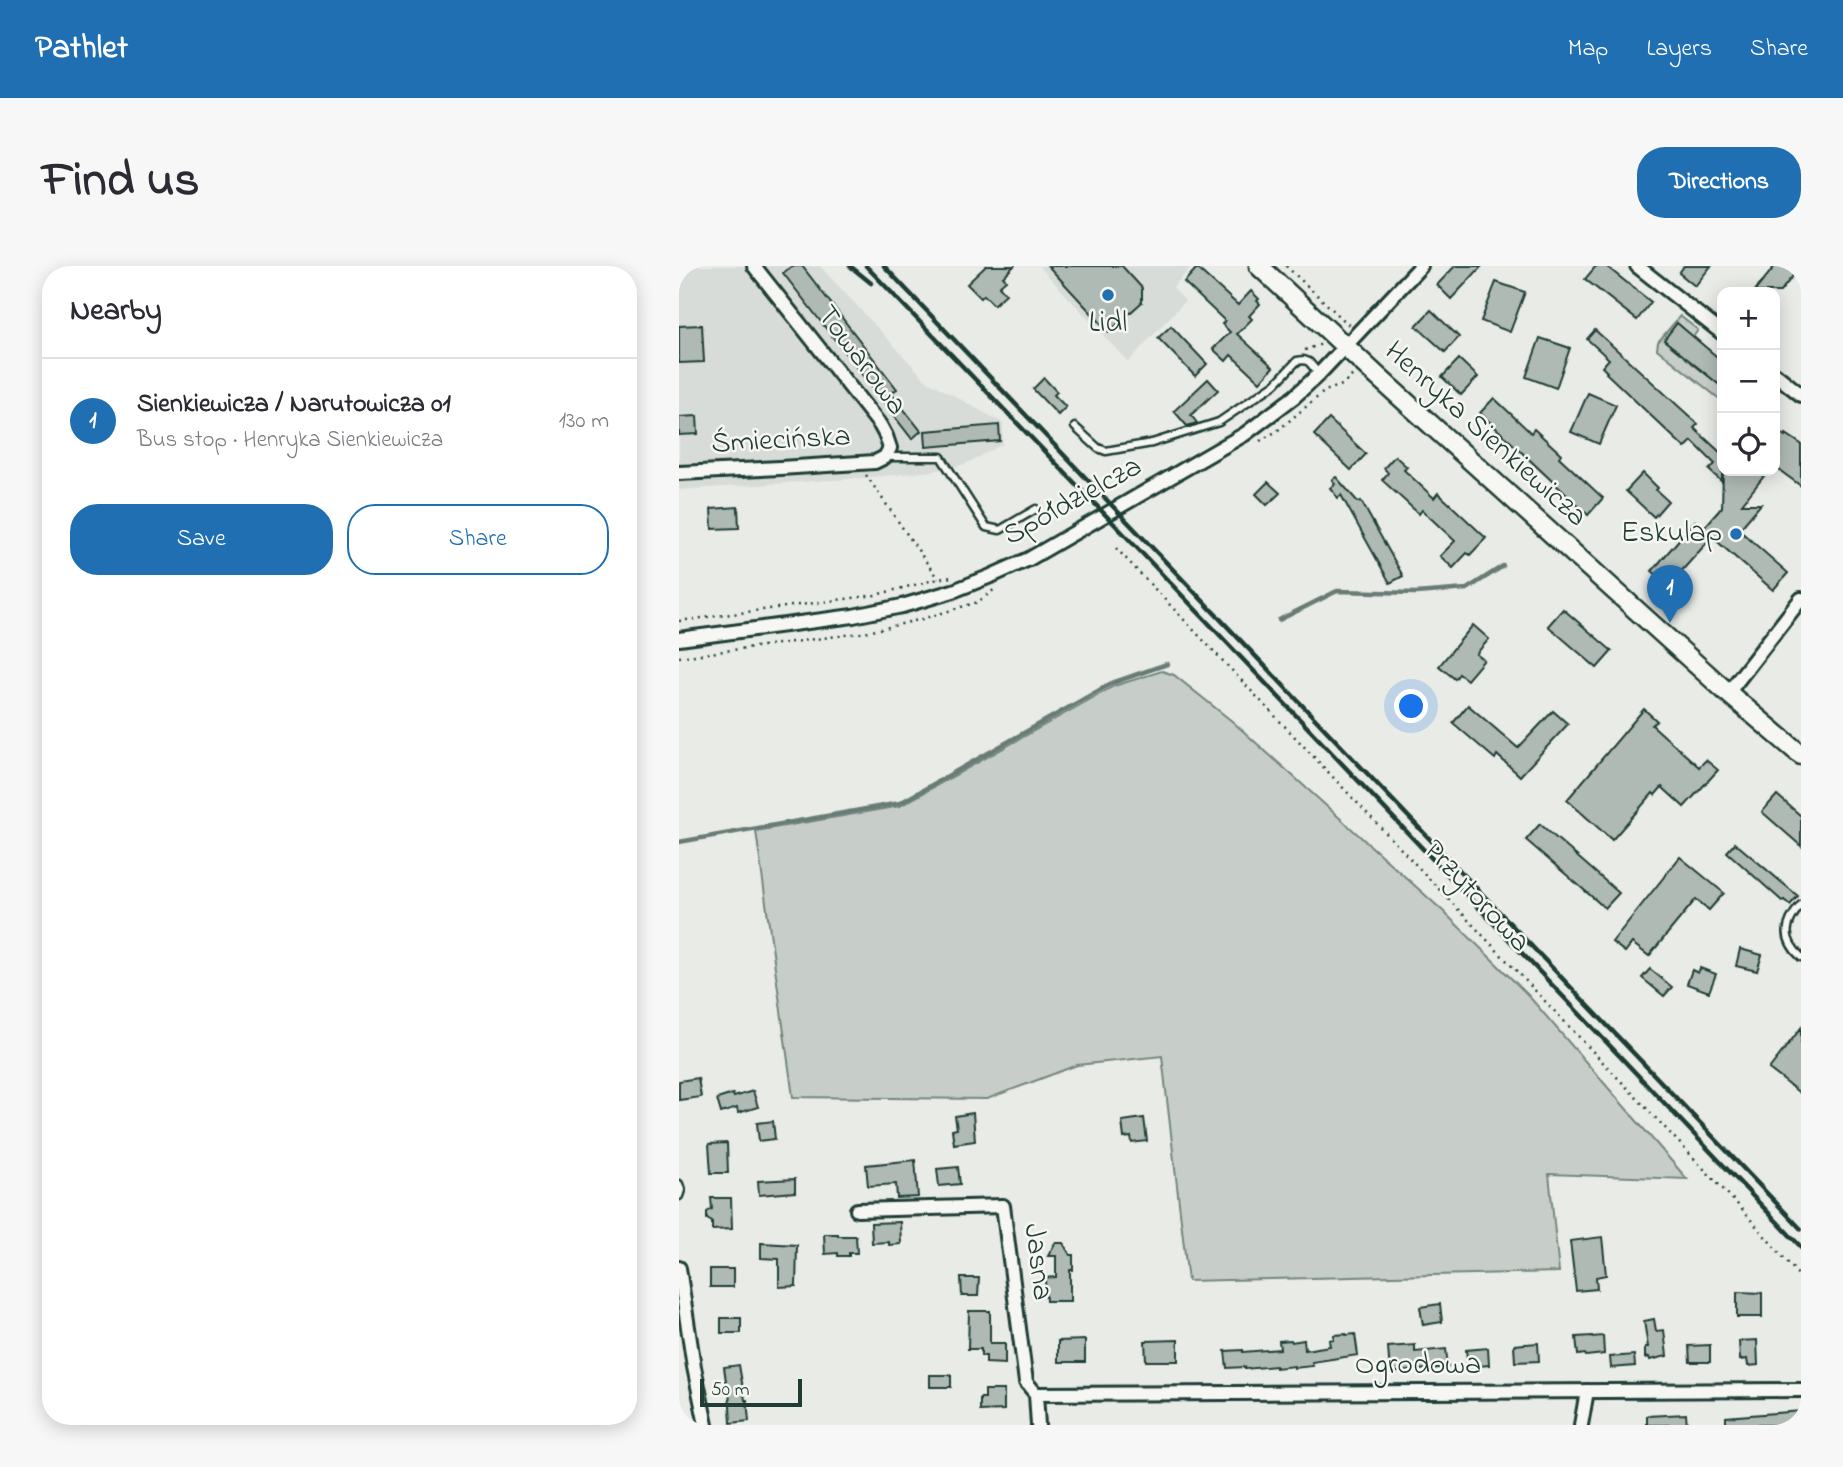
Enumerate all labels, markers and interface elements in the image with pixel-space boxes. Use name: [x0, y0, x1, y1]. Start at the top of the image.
text: Pathlet: [35, 25, 128, 73]
text: Map: [1568, 32, 1608, 67]
text: Layers: [1646, 32, 1712, 67]
text: Share: [1750, 32, 1808, 67]
text: Find us: [42, 146, 199, 218]
button: Directions: [1637, 147, 1801, 218]
marker: Lidl: [1100, 287, 1116, 303]
map controls: [1717, 287, 1780, 476]
button: +: [1717, 287, 1780, 350]
text: Nearby: [70, 290, 162, 334]
street label: Towarowa: [805, 297, 917, 425]
place label: Lidl: [1089, 302, 1127, 346]
street label: Henryka Sienkiewicza: [1373, 331, 1597, 539]
button: −: [1717, 350, 1780, 413]
text: Sienkiewicza / Narutowicza 01: [137, 386, 451, 424]
text: 1: [89, 405, 97, 438]
text: 130 m: [559, 405, 609, 438]
button: locate: [1717, 413, 1780, 476]
street label: Śmiecińska: [710, 415, 852, 467]
text: Bus stop · Henryka Sienkiewicza: [137, 424, 443, 457]
street label: Spółdzielcza: [996, 446, 1150, 558]
button: Save: [70, 504, 333, 575]
button: Share: [347, 504, 609, 575]
place label: Eskulap: [1621, 512, 1722, 556]
marker: Eskulap: [1728, 526, 1744, 542]
pin: 1: [1647, 565, 1693, 623]
your location: [1394, 689, 1428, 723]
street label: Przytorowa: [1412, 831, 1540, 963]
street label: Jasna: [1010, 1221, 1064, 1303]
street label: Ogrodowa: [1355, 1344, 1481, 1388]
scale bar: [700, 1376, 801, 1408]
text: 50 m: [711, 1377, 750, 1404]

